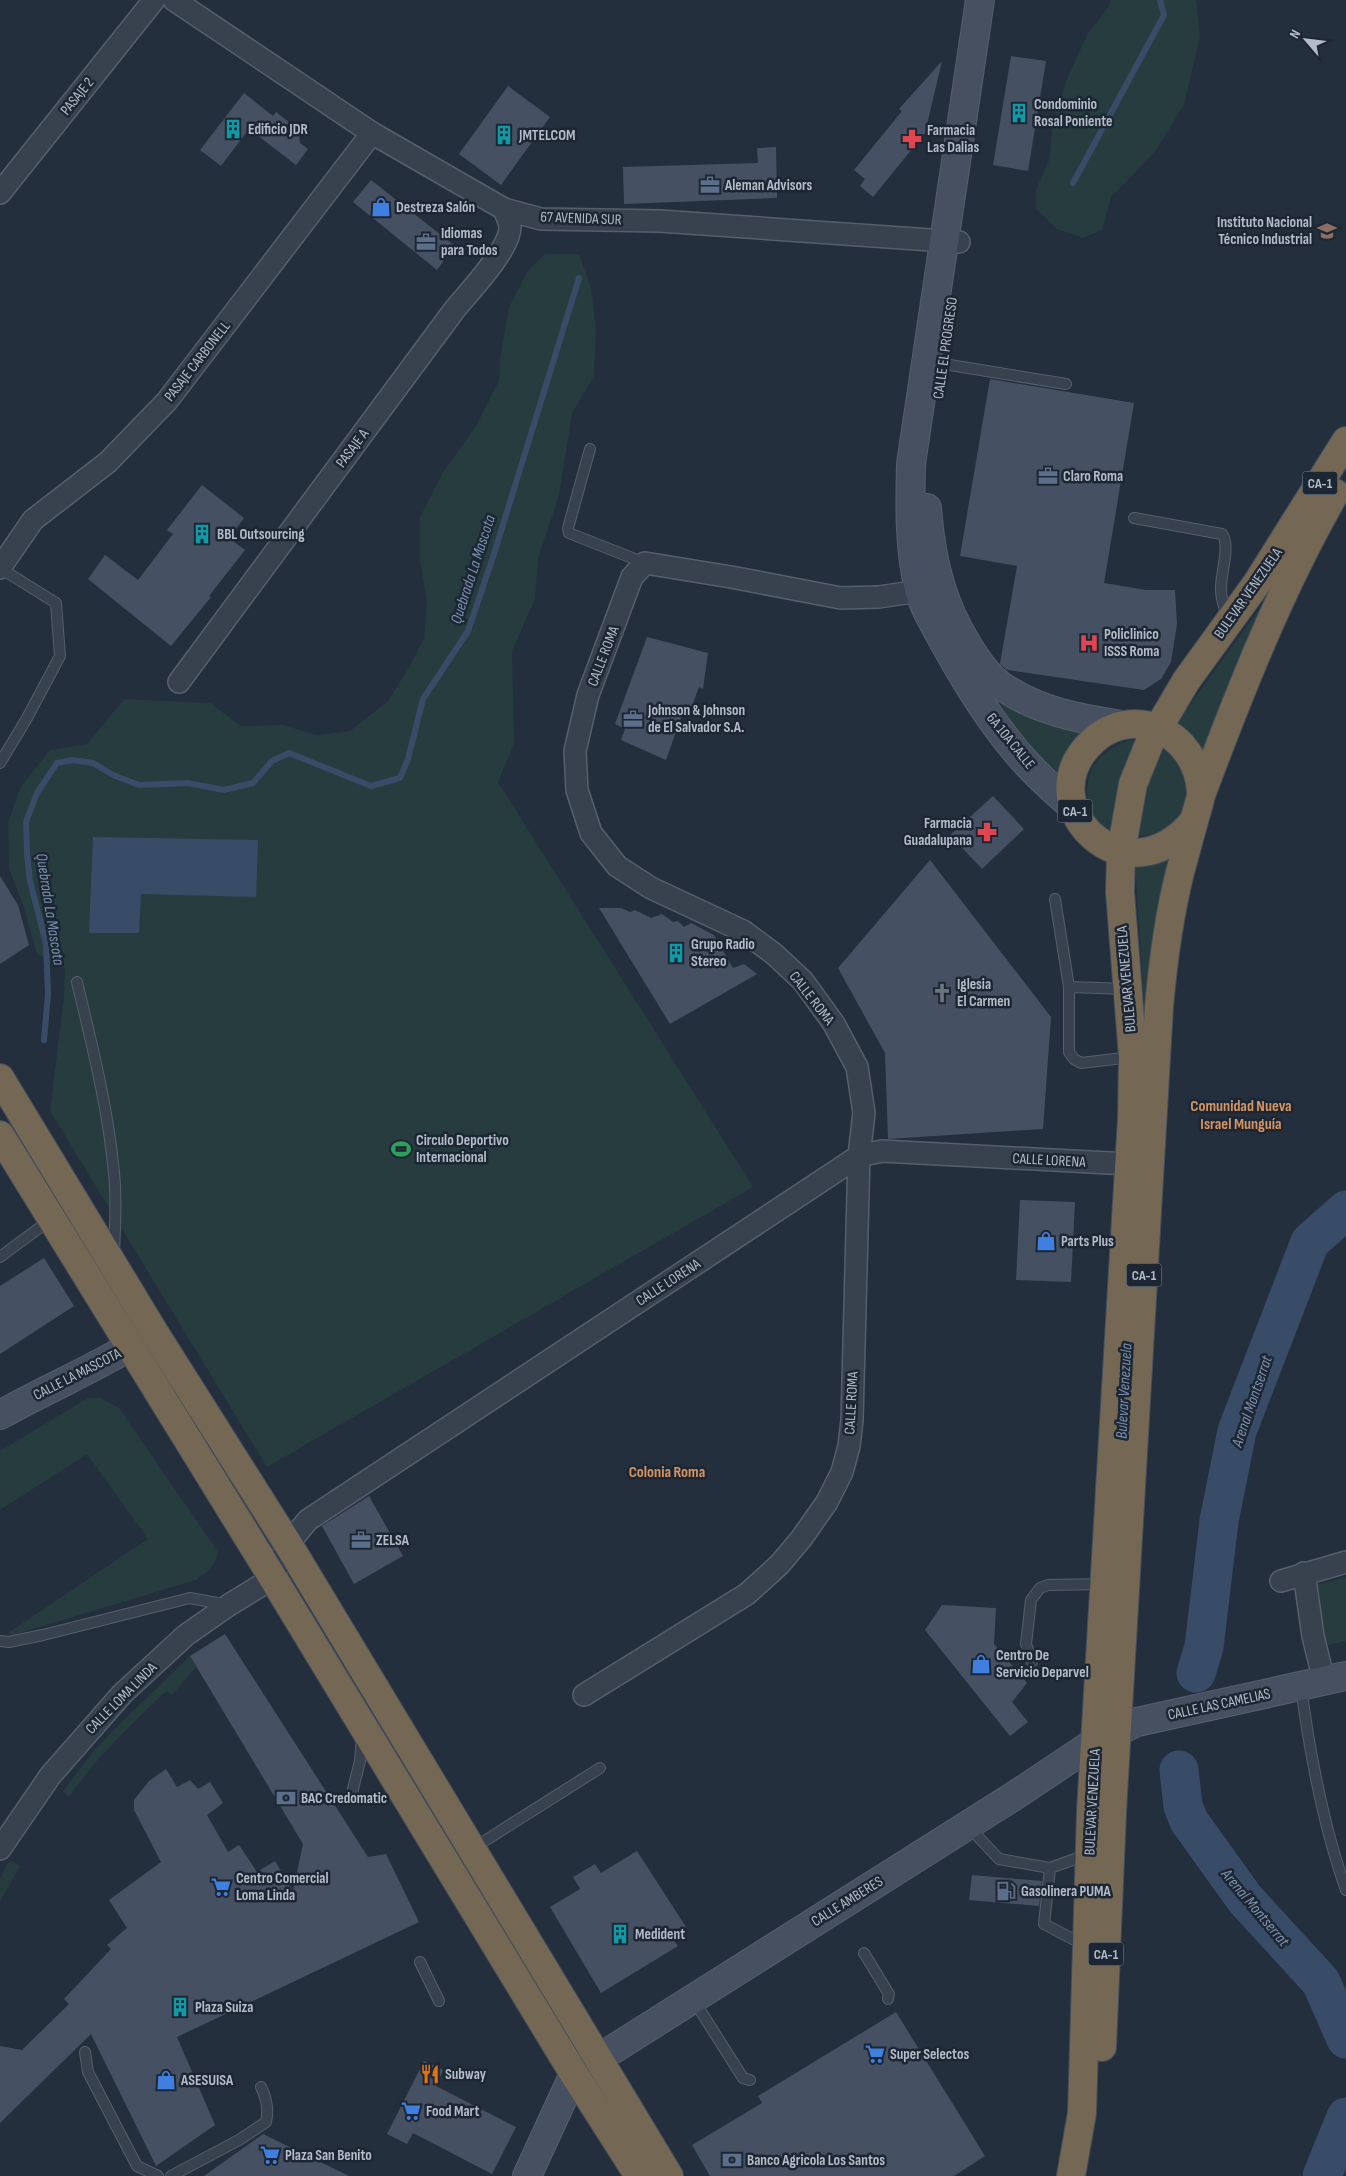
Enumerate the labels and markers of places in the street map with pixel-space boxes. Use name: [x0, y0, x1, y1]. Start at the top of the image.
place label: Condominio Rosal Poniente: [1034, 95, 1113, 131]
building icon: Condominio Rosal Poniente: [1008, 102, 1030, 124]
building icon: Edificio JDR: [222, 118, 244, 140]
place label: Edificio JDR: [248, 120, 308, 139]
place label: Farmacia Las Dalias: [927, 121, 979, 157]
building icon: JMTELCOM: [493, 124, 515, 146]
place label: JMTELCOM: [518, 126, 576, 145]
pharmacy icon: Farmacia Las Dalias: [901, 128, 923, 150]
office icon: Aleman Advisors: [699, 174, 721, 196]
place label: Aleman Advisors: [724, 176, 812, 195]
shop icon: Destreza Salón: [370, 196, 392, 218]
place label: Destreza Salón: [396, 198, 475, 217]
place label: Instituto Nacional Técnico Industrial: [1217, 213, 1312, 249]
school or university icon: Instituto Nacional Técnico Industrial: [1316, 220, 1338, 242]
place label: Idiomas para Todos: [441, 224, 498, 260]
office icon: Idiomas para Todos: [415, 231, 437, 253]
office icon: Claro Roma: [1037, 465, 1059, 487]
place label: Claro Roma: [1063, 467, 1123, 486]
building icon: BBL Outsourcing: [191, 523, 213, 545]
place label: BBL Outsourcing: [217, 525, 305, 544]
place label: Policlinico ISSS Roma: [1104, 625, 1159, 661]
hospital icon: Policlinico ISSS Roma: [1078, 632, 1100, 654]
place label: Johnson & Johnson de El Salvador S.A.: [647, 701, 745, 737]
office icon: Johnson & Johnson de El Salvador S.A.: [622, 708, 644, 730]
place label: Farmacia Guadalupana: [904, 814, 972, 850]
pharmacy icon: Farmacia Guadalupana: [976, 821, 998, 843]
place label: Grupo Radio Stereo: [691, 935, 755, 971]
building icon: Grupo Radio Stereo: [665, 942, 687, 964]
place label: Iglesia El Carmen: [957, 975, 1010, 1011]
church icon: Iglesia El Carmen: [931, 982, 953, 1004]
place label: Circulo Deportivo Internacional: [416, 1131, 509, 1167]
sports icon: Circulo Deportivo Internacional: [390, 1138, 412, 1160]
shop icon: Parts Plus: [1035, 1230, 1057, 1252]
place label: Parts Plus: [1061, 1232, 1114, 1251]
office icon: ZELSA: [350, 1529, 372, 1551]
place label: ZELSA: [376, 1531, 410, 1550]
place label: Centro De Servicio Deparvel: [996, 1646, 1089, 1682]
shop icon: Centro De Servicio Deparvel: [970, 1653, 992, 1675]
bank icon: BAC Credomatic: [275, 1787, 297, 1809]
place label: BAC Credomatic: [301, 1789, 387, 1808]
place label: Centro Comercial Loma Linda: [236, 1869, 329, 1905]
supermarket icon: Centro Comercial Loma Linda: [210, 1876, 232, 1898]
fuel station icon: Gasolinera PUMA: [995, 1880, 1017, 1902]
place label: Gasolinera PUMA: [1021, 1882, 1112, 1901]
building icon: Medident: [609, 1923, 631, 1945]
place label: Medident: [635, 1925, 685, 1944]
building icon: Plaza Suiza: [169, 1996, 191, 2018]
place label: Plaza Suiza: [195, 1998, 254, 2017]
supermarket icon: Super Selectos: [864, 2043, 886, 2065]
place label: Super Selectos: [890, 2045, 970, 2064]
restaurant icon: Subway: [419, 2063, 441, 2085]
place label: Subway: [445, 2065, 487, 2084]
shop icon: ASESUISA: [155, 2069, 177, 2091]
place label: ASESUISA: [180, 2071, 234, 2090]
supermarket icon: Food Mart: [400, 2100, 422, 2122]
place label: Food Mart: [426, 2102, 479, 2121]
supermarket icon: Plaza San Benito: [259, 2144, 281, 2166]
place label: Plaza San Benito: [285, 2146, 372, 2165]
bank icon: Banco Agricola Los Santos: [721, 2149, 743, 2171]
place label: Banco Agricola Los Santos: [747, 2151, 885, 2170]

